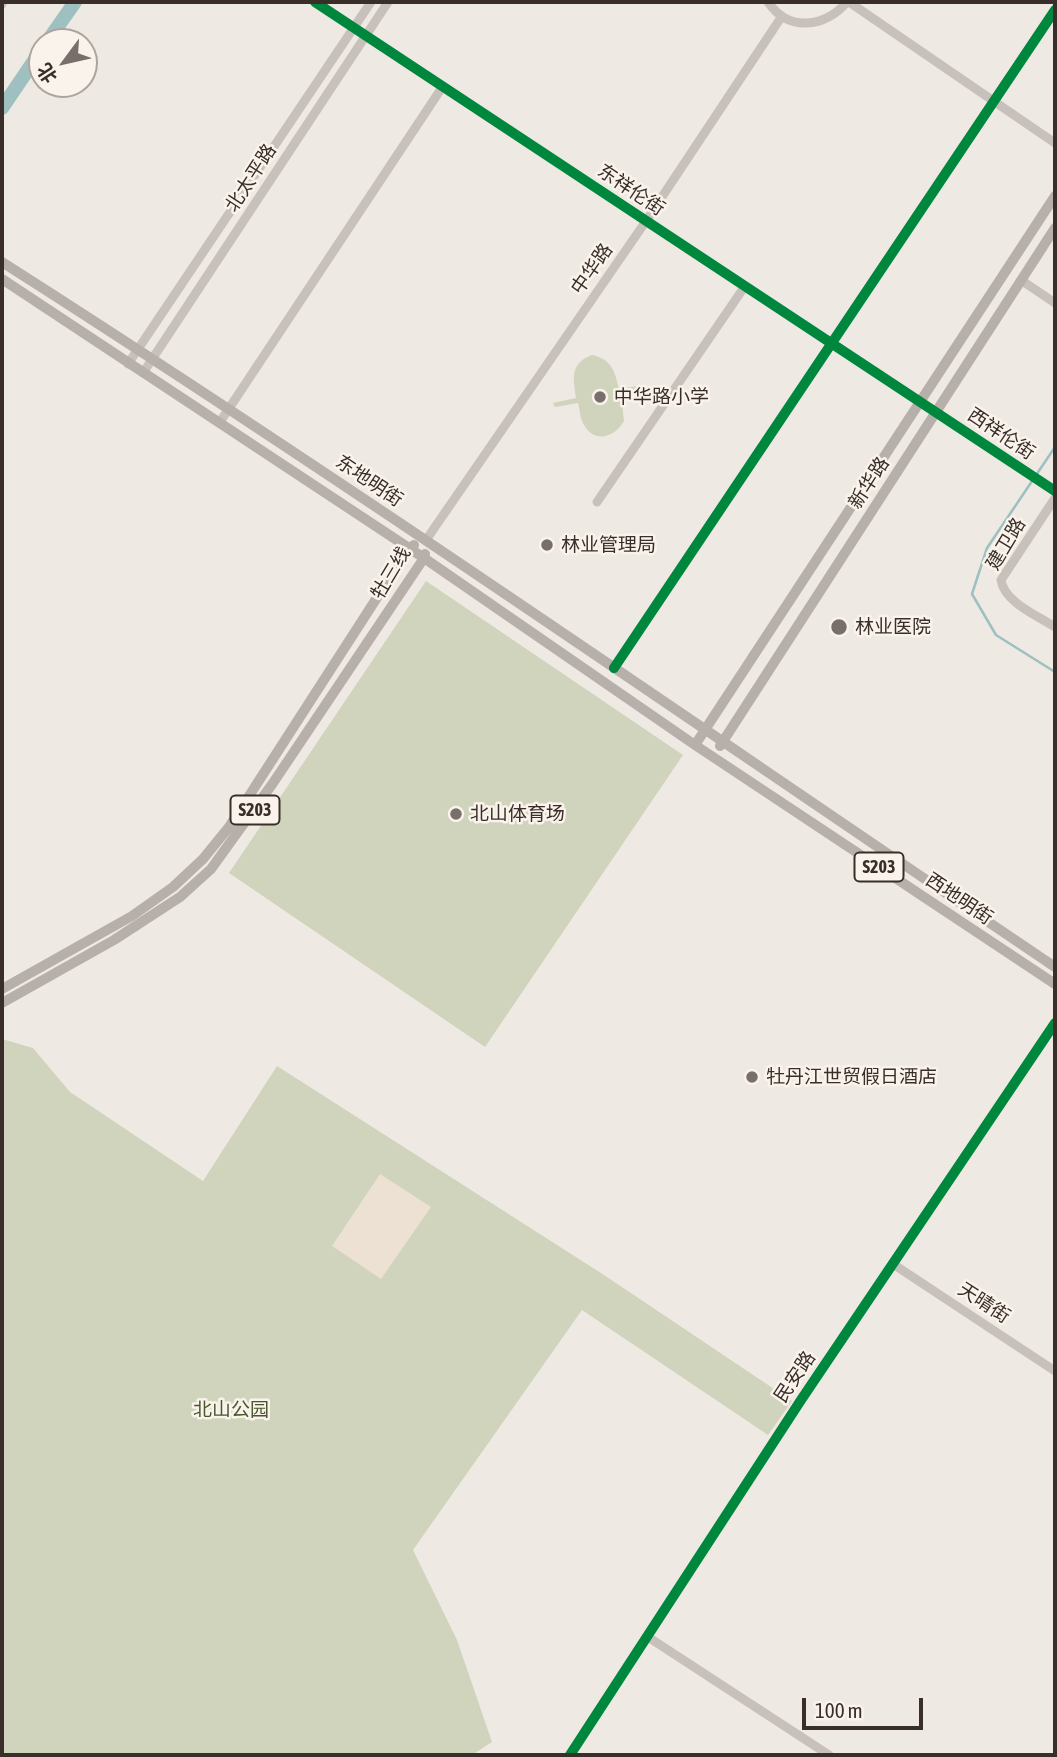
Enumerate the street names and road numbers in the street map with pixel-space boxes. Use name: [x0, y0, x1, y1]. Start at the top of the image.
street label: 北太平路: [221, 140, 281, 216]
street label: 东祥伦街: [593, 159, 669, 221]
street label: 中华路: [566, 239, 618, 299]
street label: 西祥伦街: [963, 403, 1039, 465]
street label: 东地明街: [331, 450, 407, 512]
street label: 新华路: [844, 453, 894, 513]
street label: 建卫路: [982, 514, 1030, 574]
street label: 牡三线: [367, 543, 415, 603]
road number: S203: [230, 796, 280, 824]
road number: S203: [854, 852, 903, 882]
street label: 西地明街: [921, 868, 997, 930]
street label: 天晴街: [954, 1278, 1014, 1328]
street label: 民安路: [770, 1347, 820, 1407]

